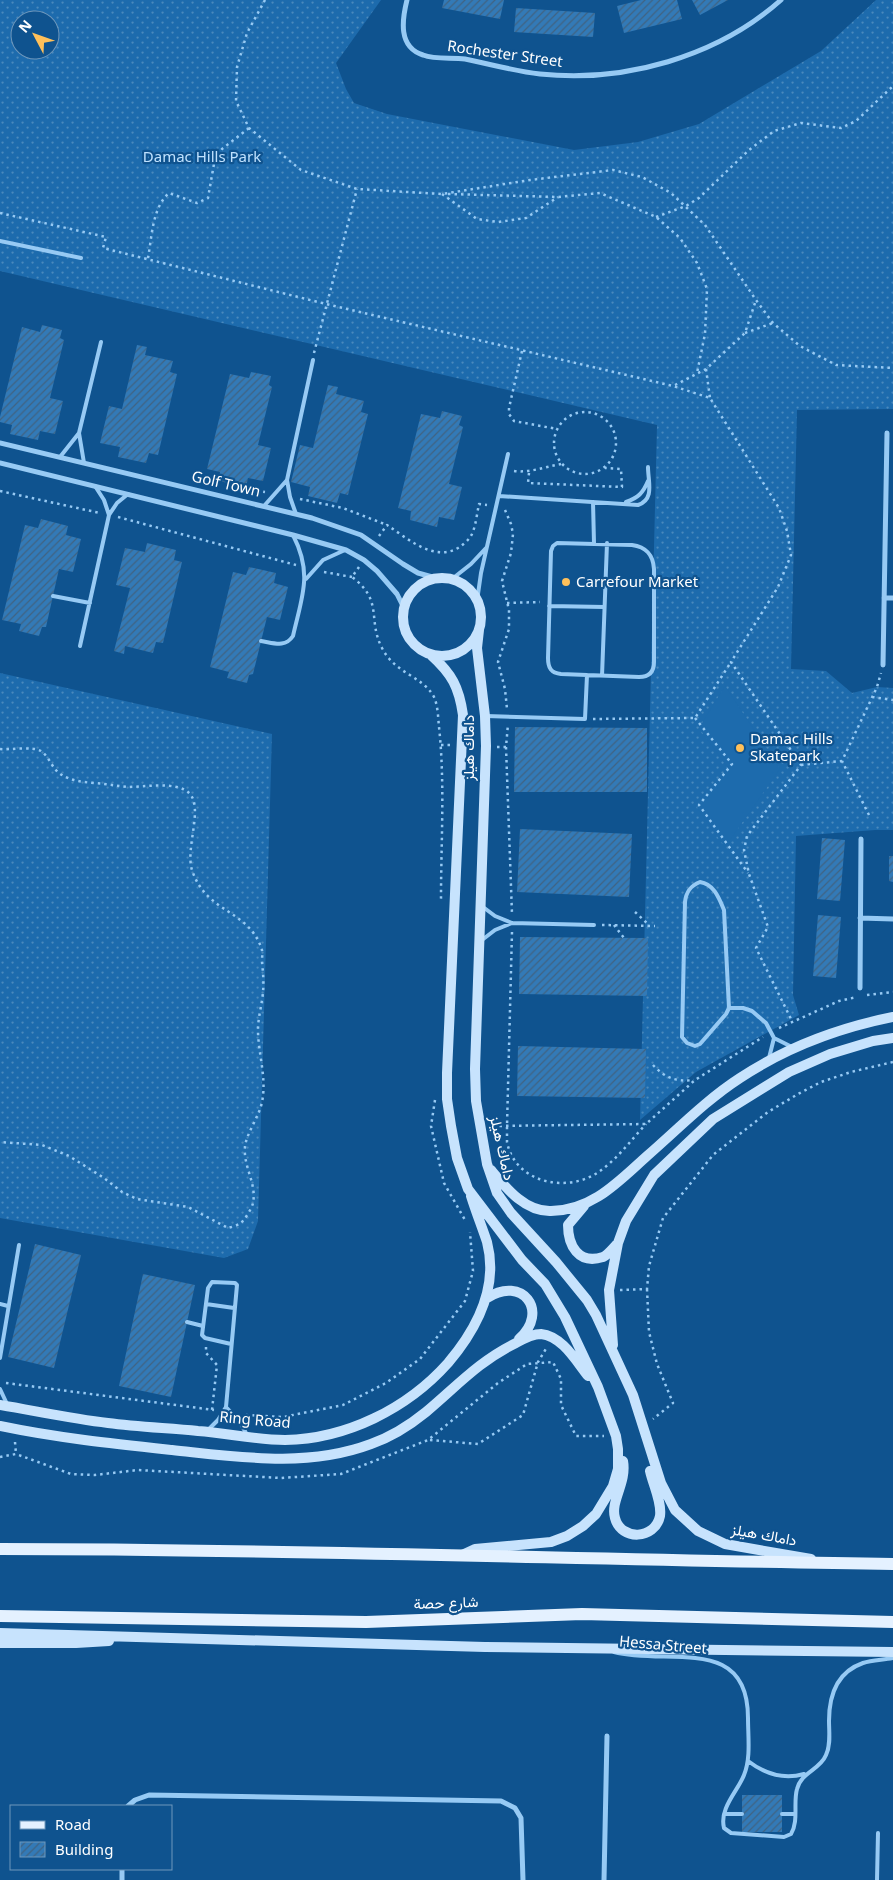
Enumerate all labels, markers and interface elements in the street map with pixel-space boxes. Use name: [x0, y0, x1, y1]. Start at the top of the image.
north arrow: [10, 10, 60, 60]
text: N: [14, 16, 36, 37]
street label: Rochester Street: [446, 35, 565, 71]
park label: Damac Hills Park: [143, 146, 261, 166]
street label: Golf Town: [190, 465, 263, 501]
place label: Carrefour Market: [576, 571, 699, 591]
marker: Carrefour Market: [560, 576, 572, 588]
street label: داماك هيلز: [458, 715, 478, 782]
place label: Damac Hills Skatepark: [750, 728, 833, 765]
marker: Damac Hills Skatepark: [734, 742, 746, 754]
street label: داماك هيلز: [486, 1112, 520, 1182]
street label: Ring Road: [219, 1406, 292, 1432]
street label: داماك هيلز: [729, 1518, 798, 1550]
street label: شارع حصة: [413, 1591, 479, 1615]
street label: Hessa Street: [618, 1630, 708, 1658]
legend: [10, 1805, 172, 1870]
text: Road: [55, 1814, 91, 1834]
text: Building: [55, 1839, 113, 1859]

